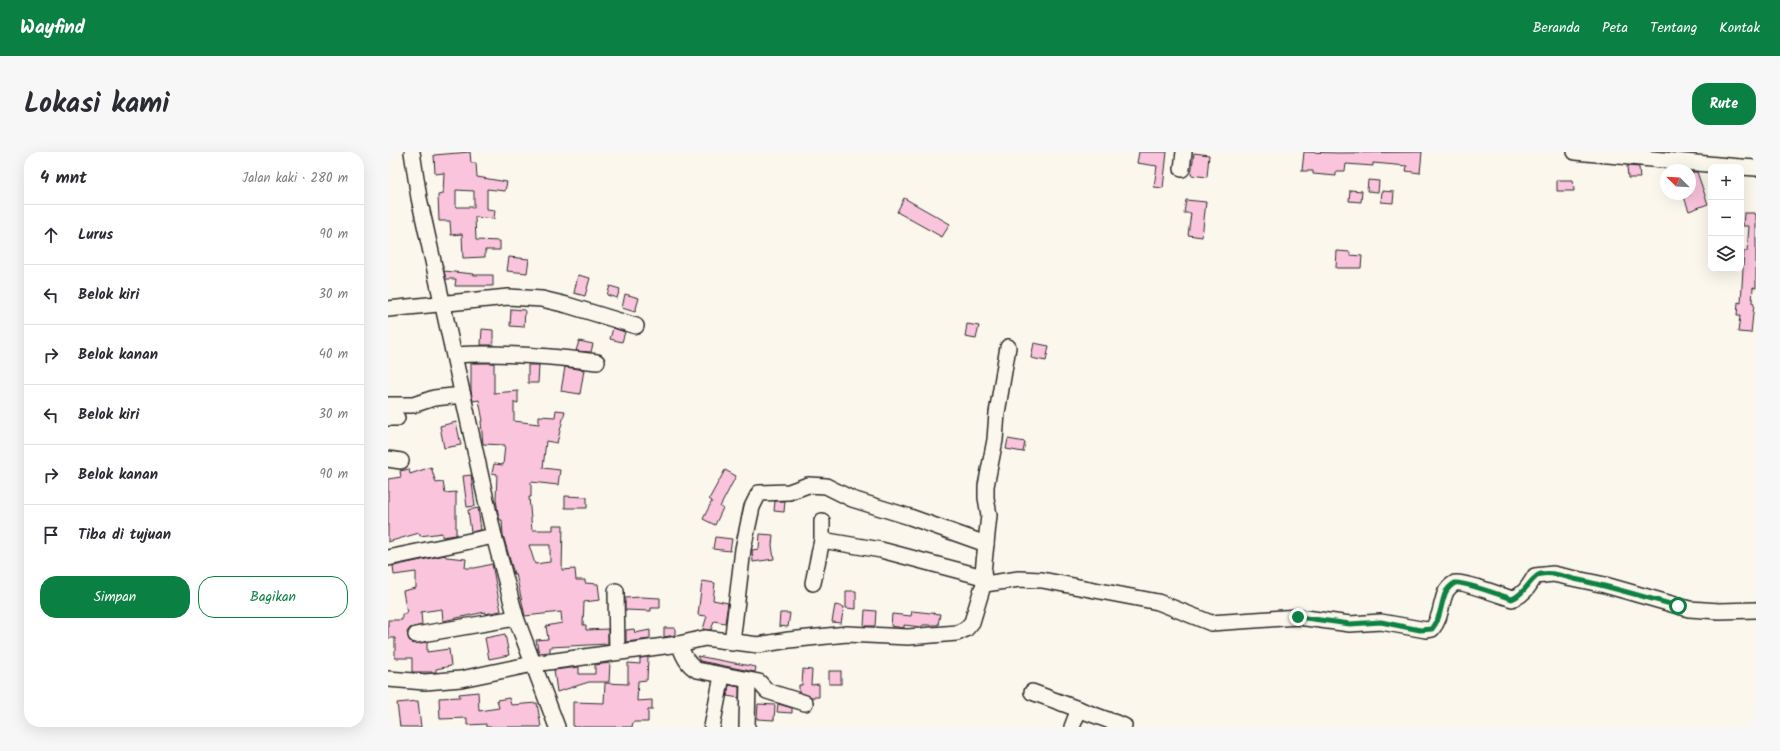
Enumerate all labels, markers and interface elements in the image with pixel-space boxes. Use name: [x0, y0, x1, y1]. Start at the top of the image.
text: Wayfind: [20, 13, 85, 43]
text: Beranda: [1533, 17, 1580, 39]
text: Peta: [1602, 17, 1628, 39]
text: Tentang: [1650, 17, 1697, 39]
text: Kontak: [1719, 17, 1760, 39]
text: Lokasi kami: [24, 82, 170, 127]
button: Rute: [1692, 83, 1756, 125]
north arrow: [1660, 164, 1696, 200]
map controls: [1708, 164, 1744, 272]
button: +: [1708, 164, 1744, 200]
text: 4 mnt: [40, 165, 87, 192]
text: Jalan kaki · 280 m: [242, 168, 348, 189]
button: −: [1708, 200, 1744, 236]
text: Lurus: [78, 223, 113, 247]
icon: ahead: [40, 224, 62, 246]
text: 90 m: [320, 224, 348, 245]
button: layers: [1708, 236, 1744, 272]
text: Belok kiri: [78, 283, 139, 307]
icon: left: [40, 284, 62, 306]
text: 30 m: [319, 284, 348, 305]
text: Belok kanan: [78, 343, 158, 367]
icon: right: [40, 344, 62, 366]
text: 40 m: [319, 344, 348, 365]
text: Belok kiri: [78, 403, 139, 427]
icon: left: [40, 404, 62, 426]
text: 30 m: [319, 404, 348, 425]
text: Belok kanan: [78, 463, 158, 487]
icon: right: [40, 464, 62, 486]
text: 90 m: [320, 464, 348, 485]
text: Tiba di tujuan: [78, 523, 171, 547]
icon: arrive: [40, 524, 62, 546]
button: Simpan: [40, 576, 190, 618]
button: Bagikan: [198, 576, 348, 618]
route start: [1669, 597, 1687, 615]
route end: [1289, 608, 1307, 626]

